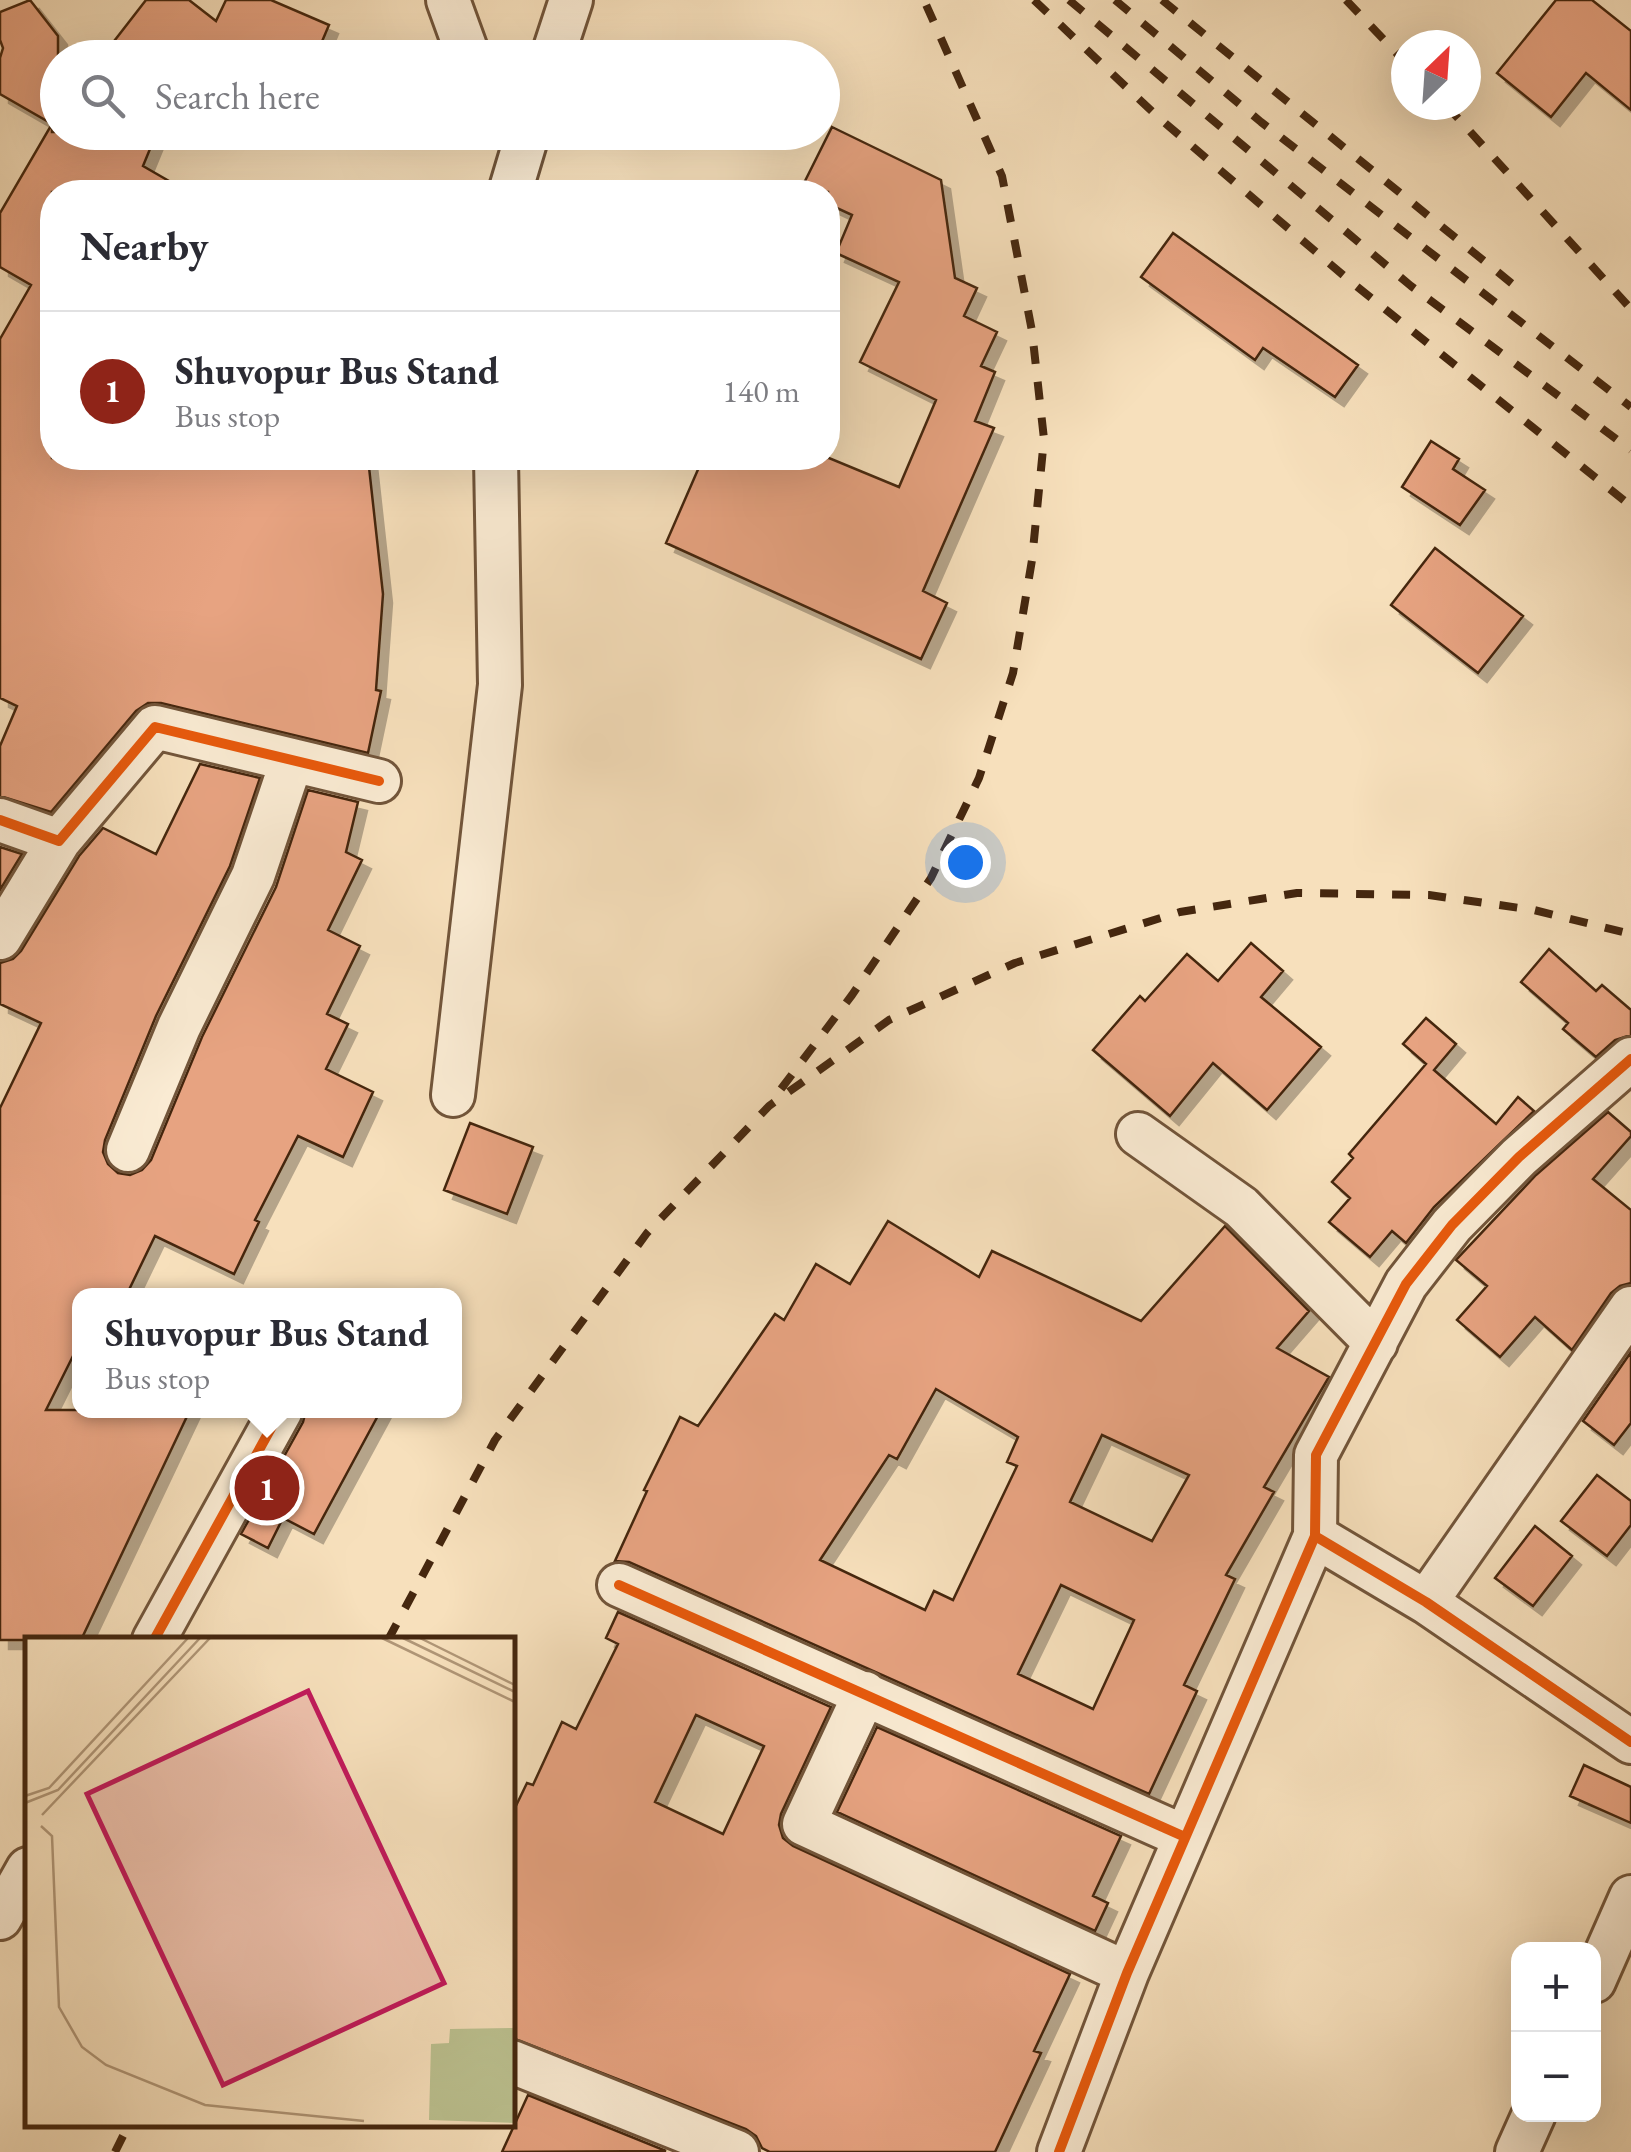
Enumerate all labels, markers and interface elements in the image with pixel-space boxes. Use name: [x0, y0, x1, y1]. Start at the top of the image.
north arrow: [1391, 30, 1481, 120]
search box: [40, 40, 840, 150]
icon: search: [75, 68, 130, 123]
text: Search here: [155, 71, 320, 120]
text: Nearby: [80, 218, 209, 273]
text: Shuvopur Bus Stand: [175, 346, 499, 395]
text: 1: [104, 370, 121, 412]
text: 140 m: [723, 370, 800, 412]
text: Bus stop: [175, 395, 280, 437]
your location: [940, 837, 991, 888]
popup: [72, 1288, 462, 1418]
text: Shuvopur Bus Stand: [105, 1308, 429, 1357]
text: Bus stop: [105, 1357, 210, 1399]
pin: 1: [234, 1450, 300, 1526]
inset map: [25, 1637, 515, 2127]
map controls: [1511, 1942, 1601, 2122]
button: +: [1511, 1942, 1601, 2032]
button: −: [1511, 2032, 1601, 2122]

